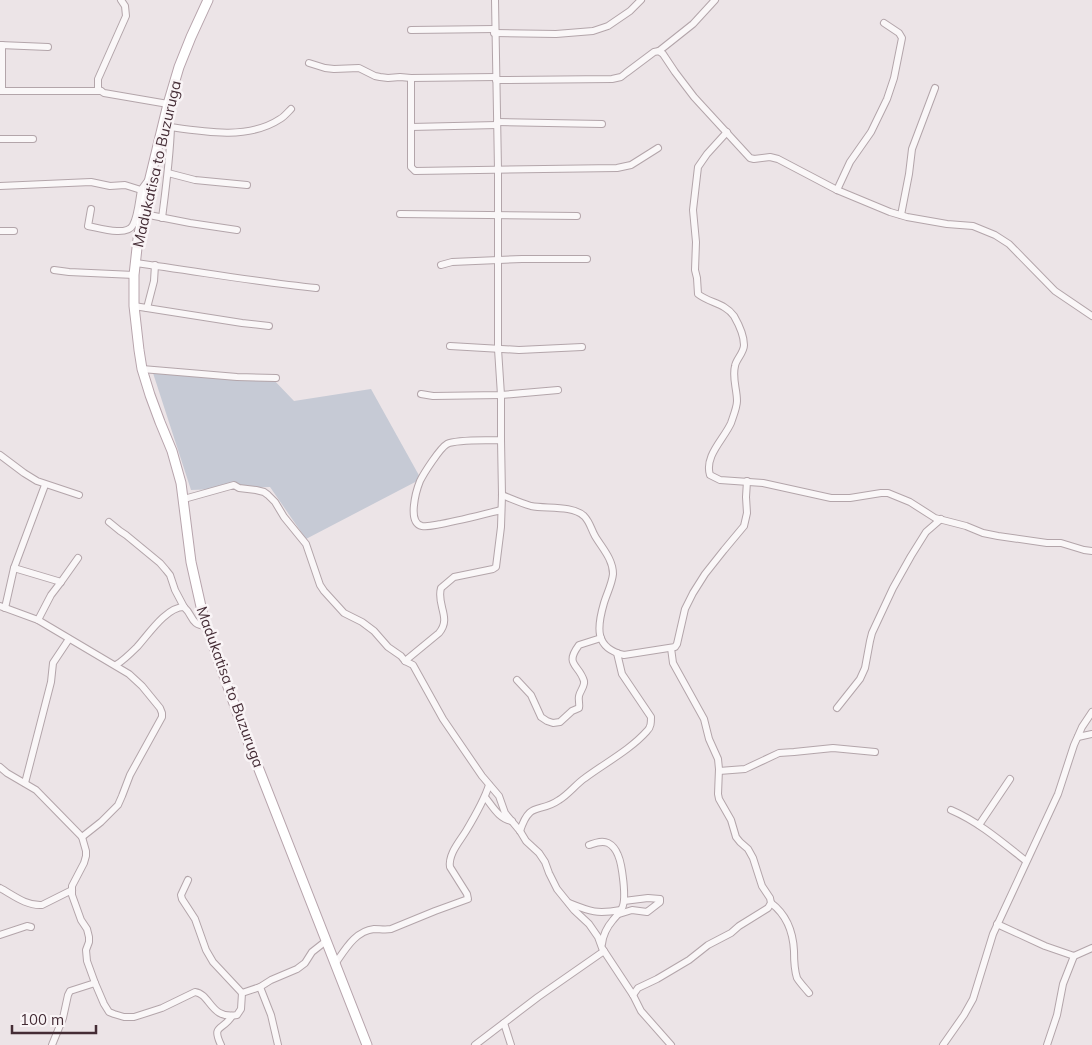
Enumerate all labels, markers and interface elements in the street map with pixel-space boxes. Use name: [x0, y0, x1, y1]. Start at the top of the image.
street label: Madukatisa to Buzuruga: [128, 79, 185, 249]
street label: Madukatisa to Buzuruga: [192, 603, 269, 770]
scale bar: [12, 1002, 96, 1034]
text: 100 m: [20, 1010, 64, 1029]

